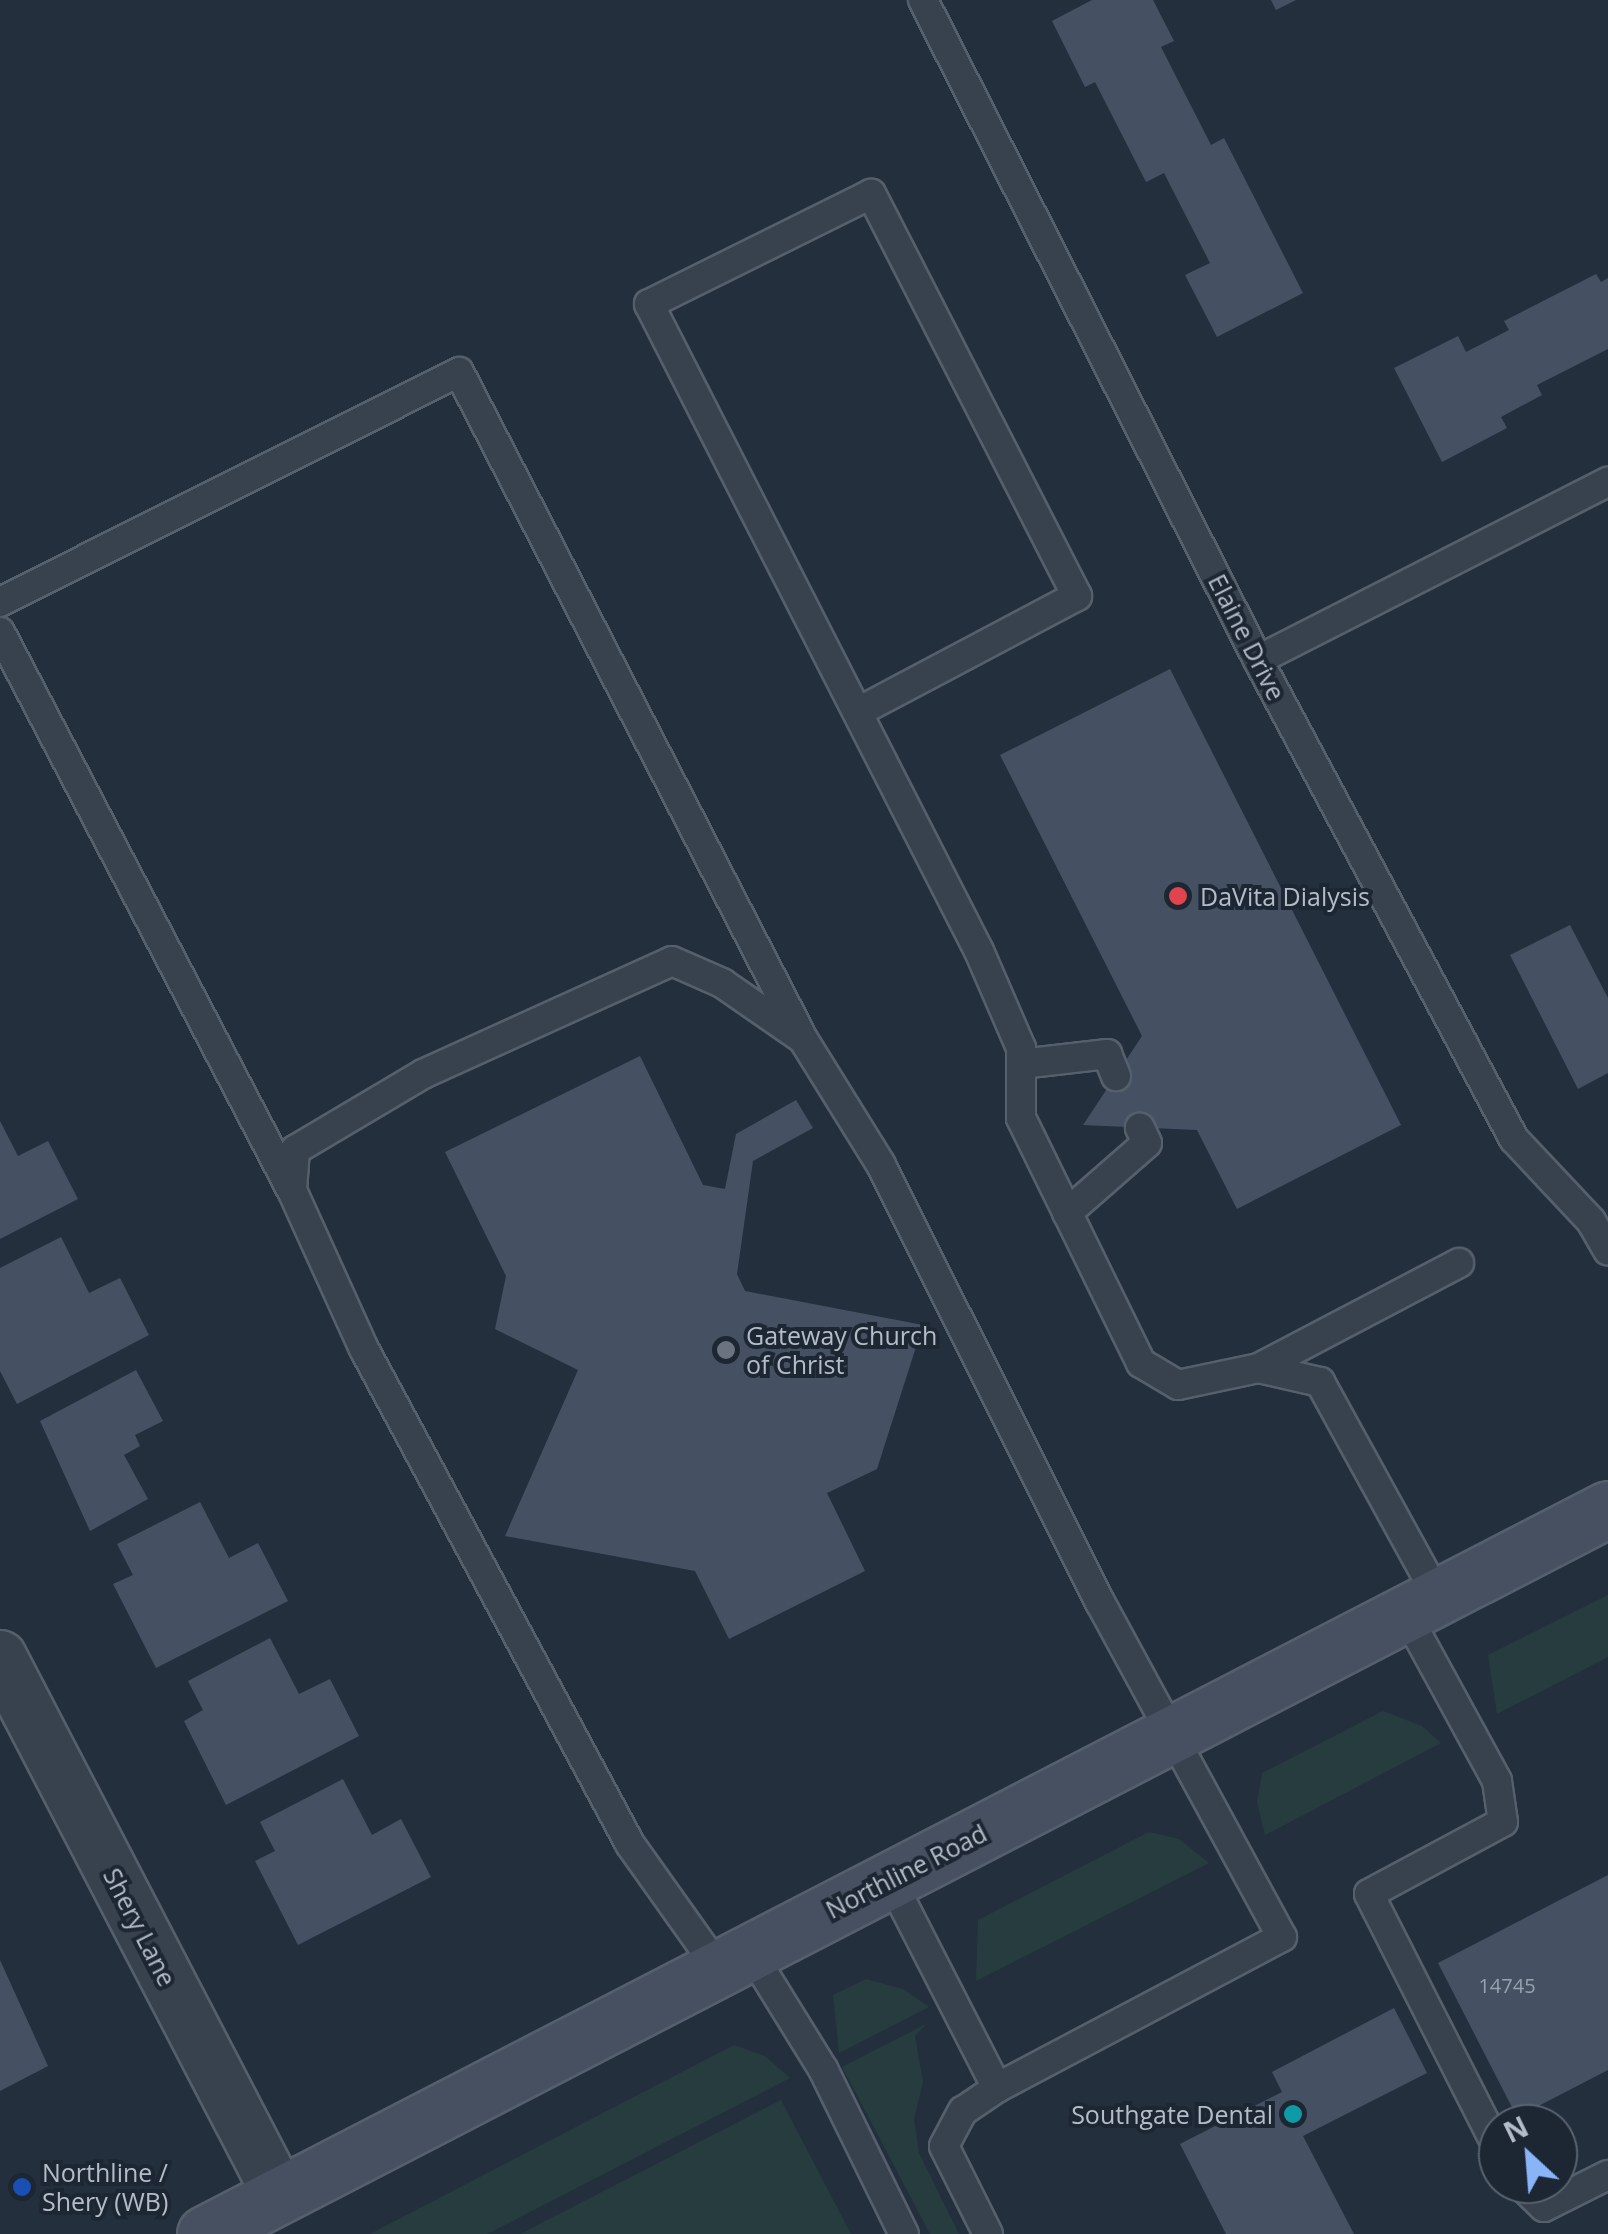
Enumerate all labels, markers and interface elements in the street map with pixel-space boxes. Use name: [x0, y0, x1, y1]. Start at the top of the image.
street label: Elaine Drive: [1202, 569, 1292, 705]
place label: DaVita Dialysis: [1200, 881, 1370, 911]
marker: DaVita Dialysis: [1165, 883, 1191, 909]
place label: Gateway Church of Christ: [746, 1321, 937, 1380]
marker: Gateway Church of Christ: [715, 1339, 737, 1361]
street label: Northline Road: [821, 1818, 991, 1924]
street label: Shery Lane: [97, 1863, 183, 1991]
house number: 14745: [1478, 1973, 1536, 1997]
place label: Southgate Dental: [1071, 2099, 1273, 2129]
marker: Southgate Dental: [1282, 2103, 1304, 2125]
north arrow: [1478, 2104, 1578, 2204]
text: N: [1497, 2107, 1534, 2151]
place label: Northline / Shery (WB): [42, 2158, 168, 2217]
marker: Northline / Shery (WB): [11, 2176, 33, 2198]

